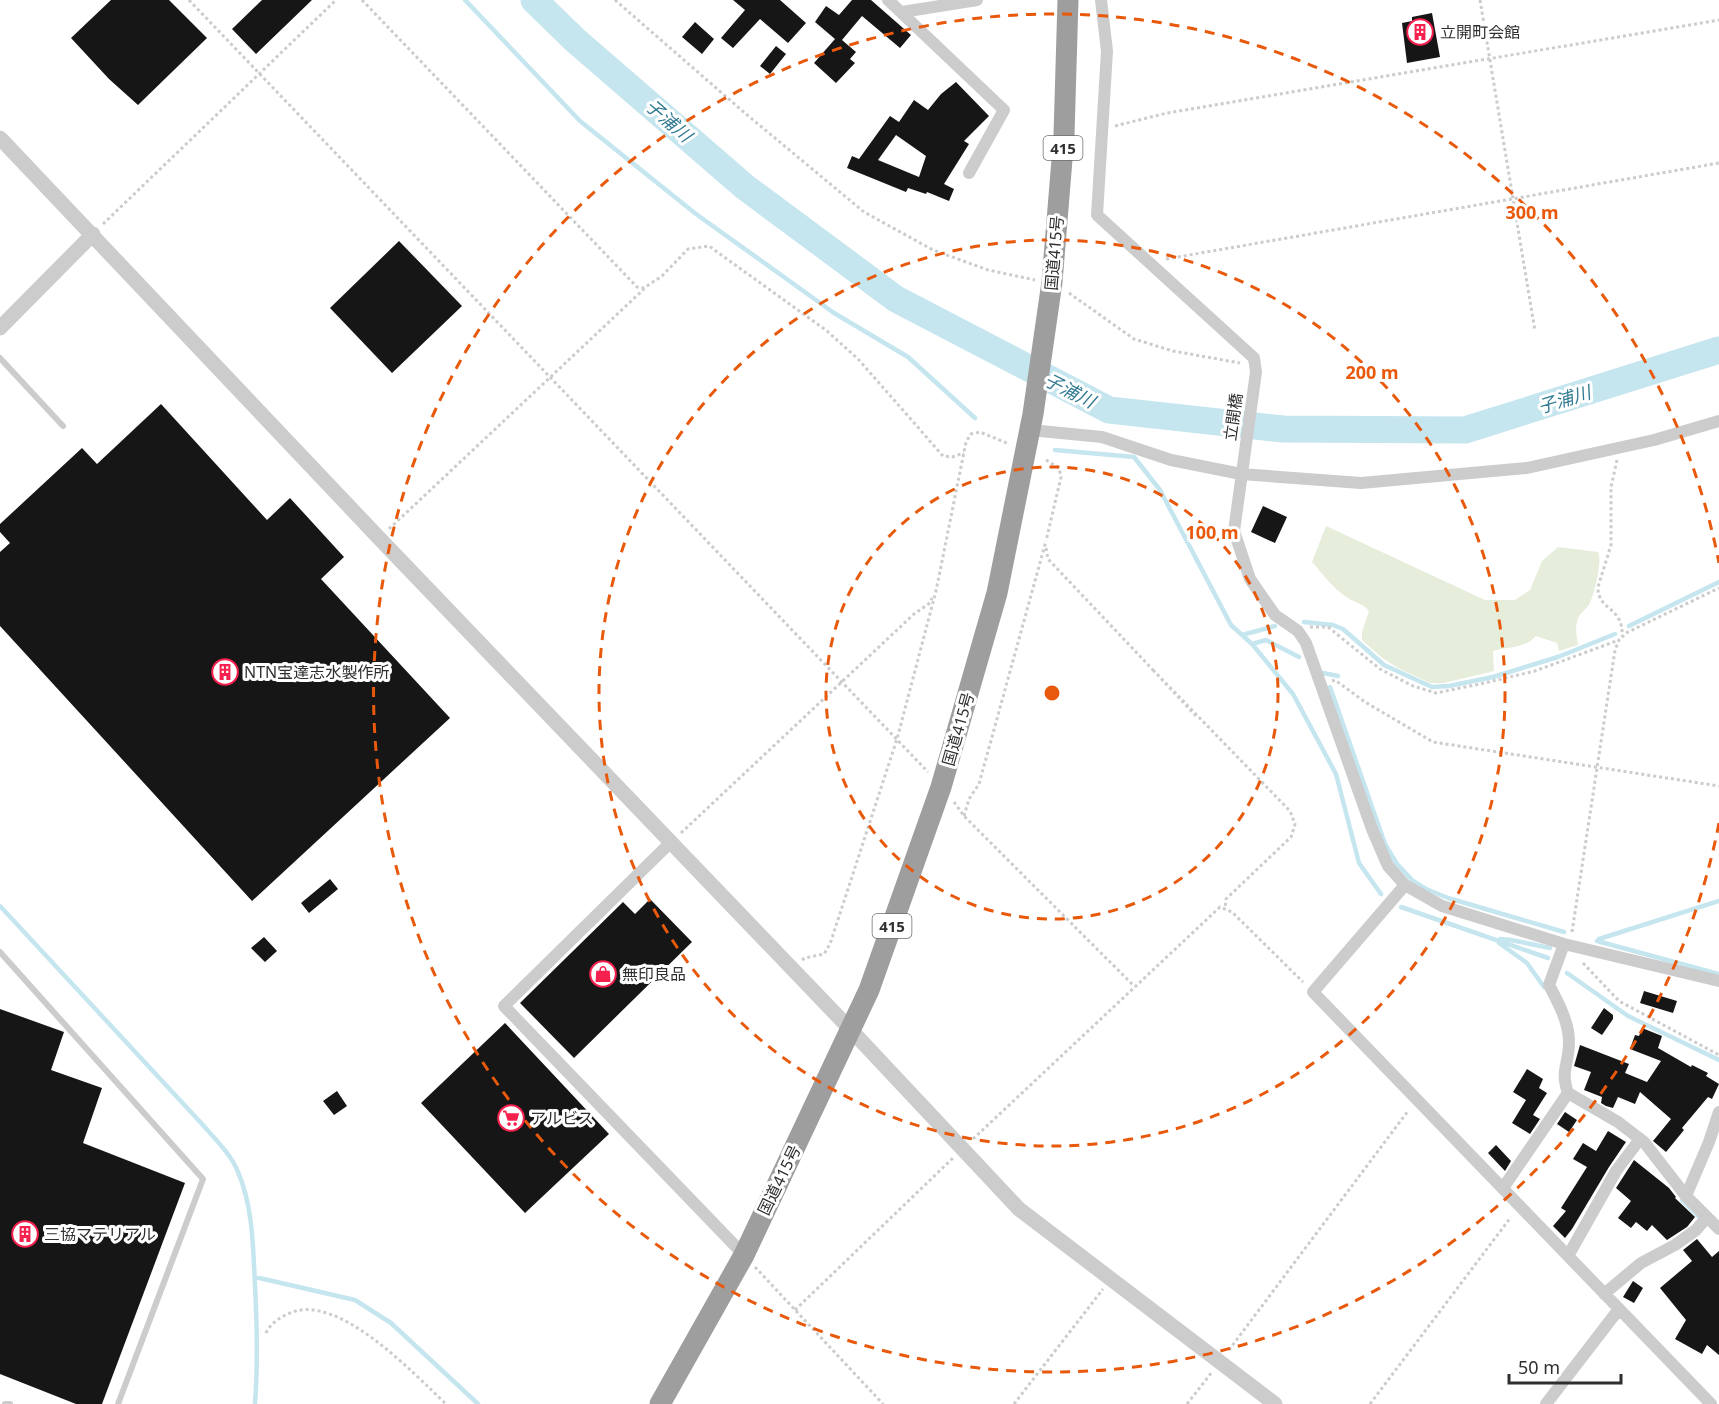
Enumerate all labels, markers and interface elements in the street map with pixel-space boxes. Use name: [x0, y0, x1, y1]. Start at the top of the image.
building icon: 立開町会館: [1405, 17, 1435, 47]
place label: 立開町会館: [1440, 21, 1520, 43]
water label: 子浦川: [641, 93, 699, 148]
road number: 415: [1044, 136, 1082, 160]
text: 300 m: [1505, 200, 1559, 224]
street label: 国道415号: [1040, 214, 1068, 292]
text: 200 m: [1345, 360, 1399, 384]
water label: 子浦川: [1040, 367, 1101, 414]
water label: 子浦川: [1535, 379, 1595, 418]
street label: 立開橋: [1219, 392, 1247, 442]
text: 100 m: [1185, 520, 1239, 544]
building icon: NTN宝達志水製作所: [210, 657, 240, 687]
place label: NTN宝達志水製作所: [244, 661, 389, 683]
centre of rings: [1042, 683, 1062, 703]
street label: 国道415号: [937, 690, 979, 768]
road number: 415: [872, 914, 912, 938]
shop icon: 無印良品: [588, 959, 618, 989]
place label: 無印良品: [622, 963, 686, 985]
supermarket icon: アルビス: [496, 1103, 526, 1133]
place label: アルビス: [530, 1107, 594, 1129]
street label: 国道415号: [753, 1141, 805, 1219]
building icon: 三協マテリアル: [10, 1219, 40, 1249]
place label: 三協マテリアル: [44, 1223, 156, 1245]
scale bar: [1509, 1347, 1622, 1385]
text: 50 m: [1518, 1355, 1560, 1379]

